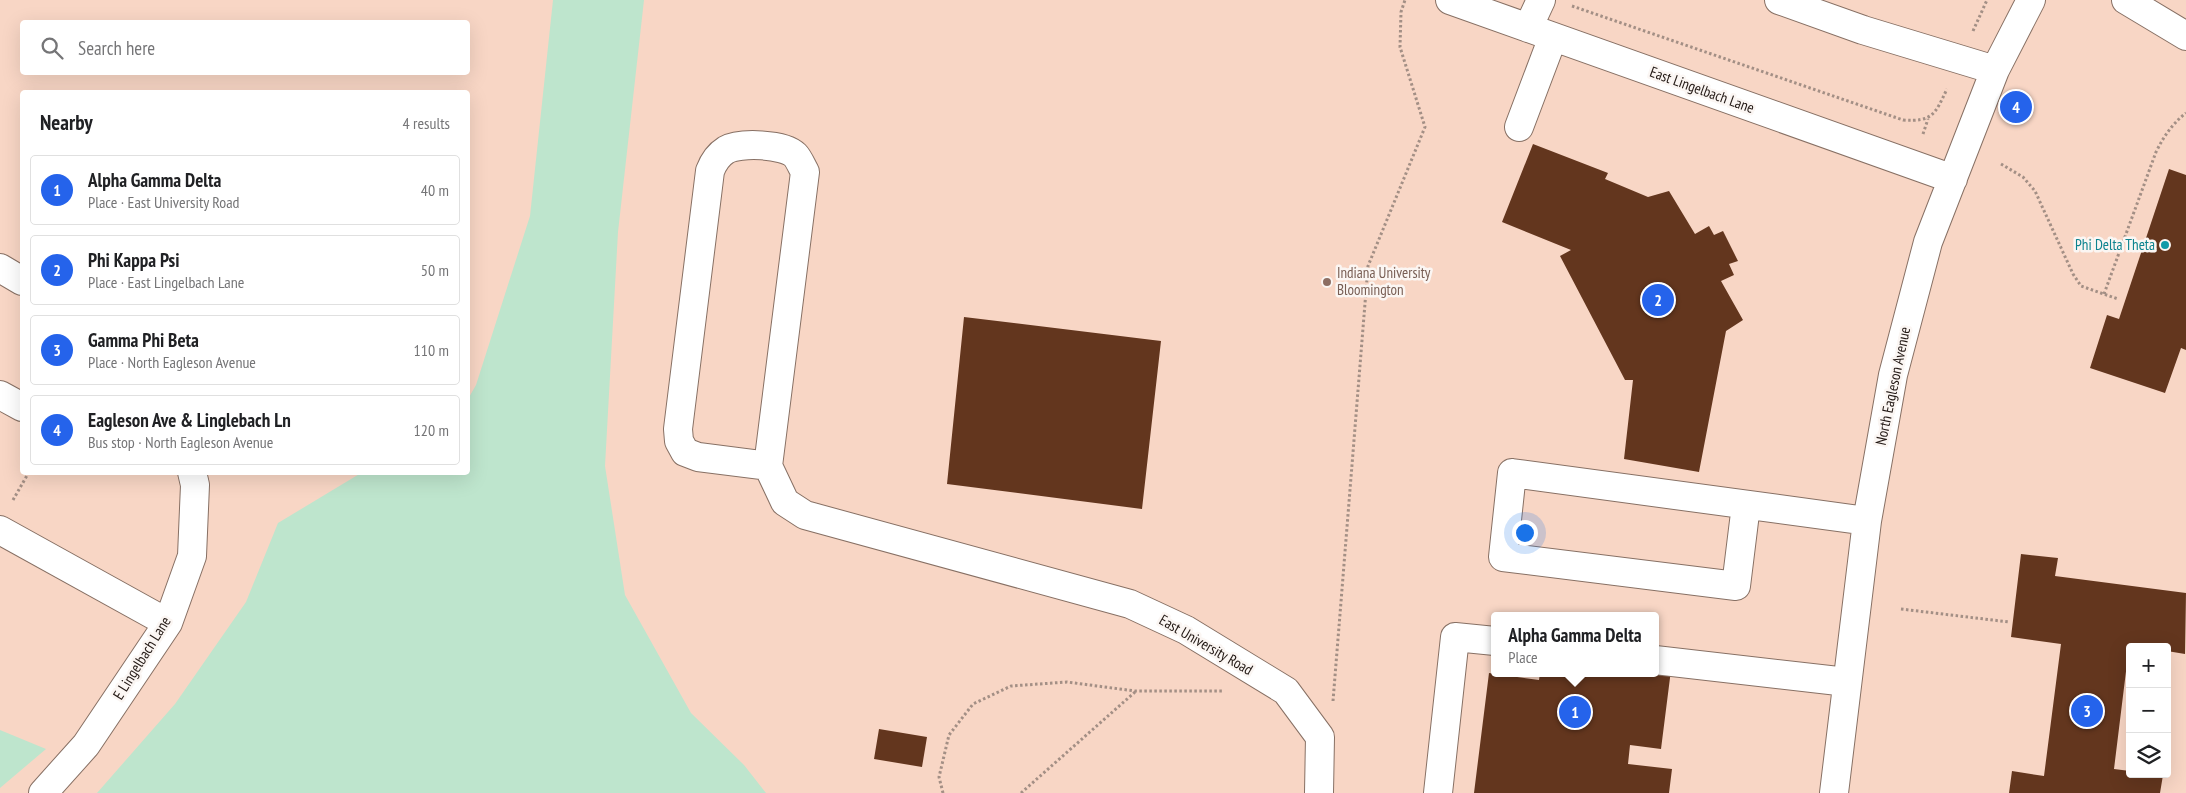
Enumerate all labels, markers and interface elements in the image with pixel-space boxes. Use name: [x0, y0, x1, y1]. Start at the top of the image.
search box: [20, 20, 470, 75]
icon: search: [38, 34, 66, 62]
text: Search here: [78, 36, 155, 60]
street label: East Lingelbach Lane: [1647, 62, 1757, 117]
pin: 4: [2000, 88, 2032, 126]
text: Nearby: [40, 109, 93, 136]
text: 4 results: [403, 113, 450, 133]
text: Alpha Gamma Delta: [88, 168, 221, 192]
text: 1: [53, 180, 61, 200]
text: 40 m: [421, 180, 449, 200]
text: Place · East University Road: [88, 192, 240, 212]
place label: Phi Delta Theta: [2075, 235, 2155, 254]
marker: Phi Delta Theta: [2159, 239, 2171, 251]
text: Phi Kappa Psi: [88, 248, 180, 272]
text: 2: [53, 260, 61, 280]
text: 50 m: [421, 260, 449, 280]
place label: Indiana University Bloomington: [1337, 263, 1431, 299]
text: Place · East Lingelbach Lane: [88, 272, 244, 292]
marker: Indiana University Bloomington: [1321, 276, 1333, 288]
pin: 2: [1642, 281, 1674, 319]
street label: North Eagleson Avenue: [1871, 325, 1914, 447]
text: Gamma Phi Beta: [88, 328, 199, 352]
text: 3: [53, 340, 61, 360]
text: 110 m: [414, 340, 449, 360]
text: Place · North Eagleson Avenue: [88, 352, 256, 372]
text: Eagleson Ave & Linglebach Ln: [88, 408, 291, 432]
text: 4: [53, 420, 61, 440]
text: 120 m: [414, 420, 449, 440]
text: Bus stop · North Eagleson Avenue: [88, 432, 273, 452]
your location: [1512, 520, 1538, 546]
street label: East University Road: [1156, 610, 1256, 679]
popup: [1491, 612, 1659, 677]
street label: E Lingelbach Lane: [109, 613, 175, 703]
text: Alpha Gamma Delta: [1508, 623, 1642, 647]
map controls: [2126, 643, 2171, 778]
button: +: [2126, 643, 2171, 688]
text: Place: [1508, 647, 1538, 667]
button: −: [2126, 688, 2171, 733]
pin: 3: [2071, 692, 2103, 730]
pin: 1: [1559, 693, 1591, 731]
button: layers: [2126, 733, 2171, 778]

